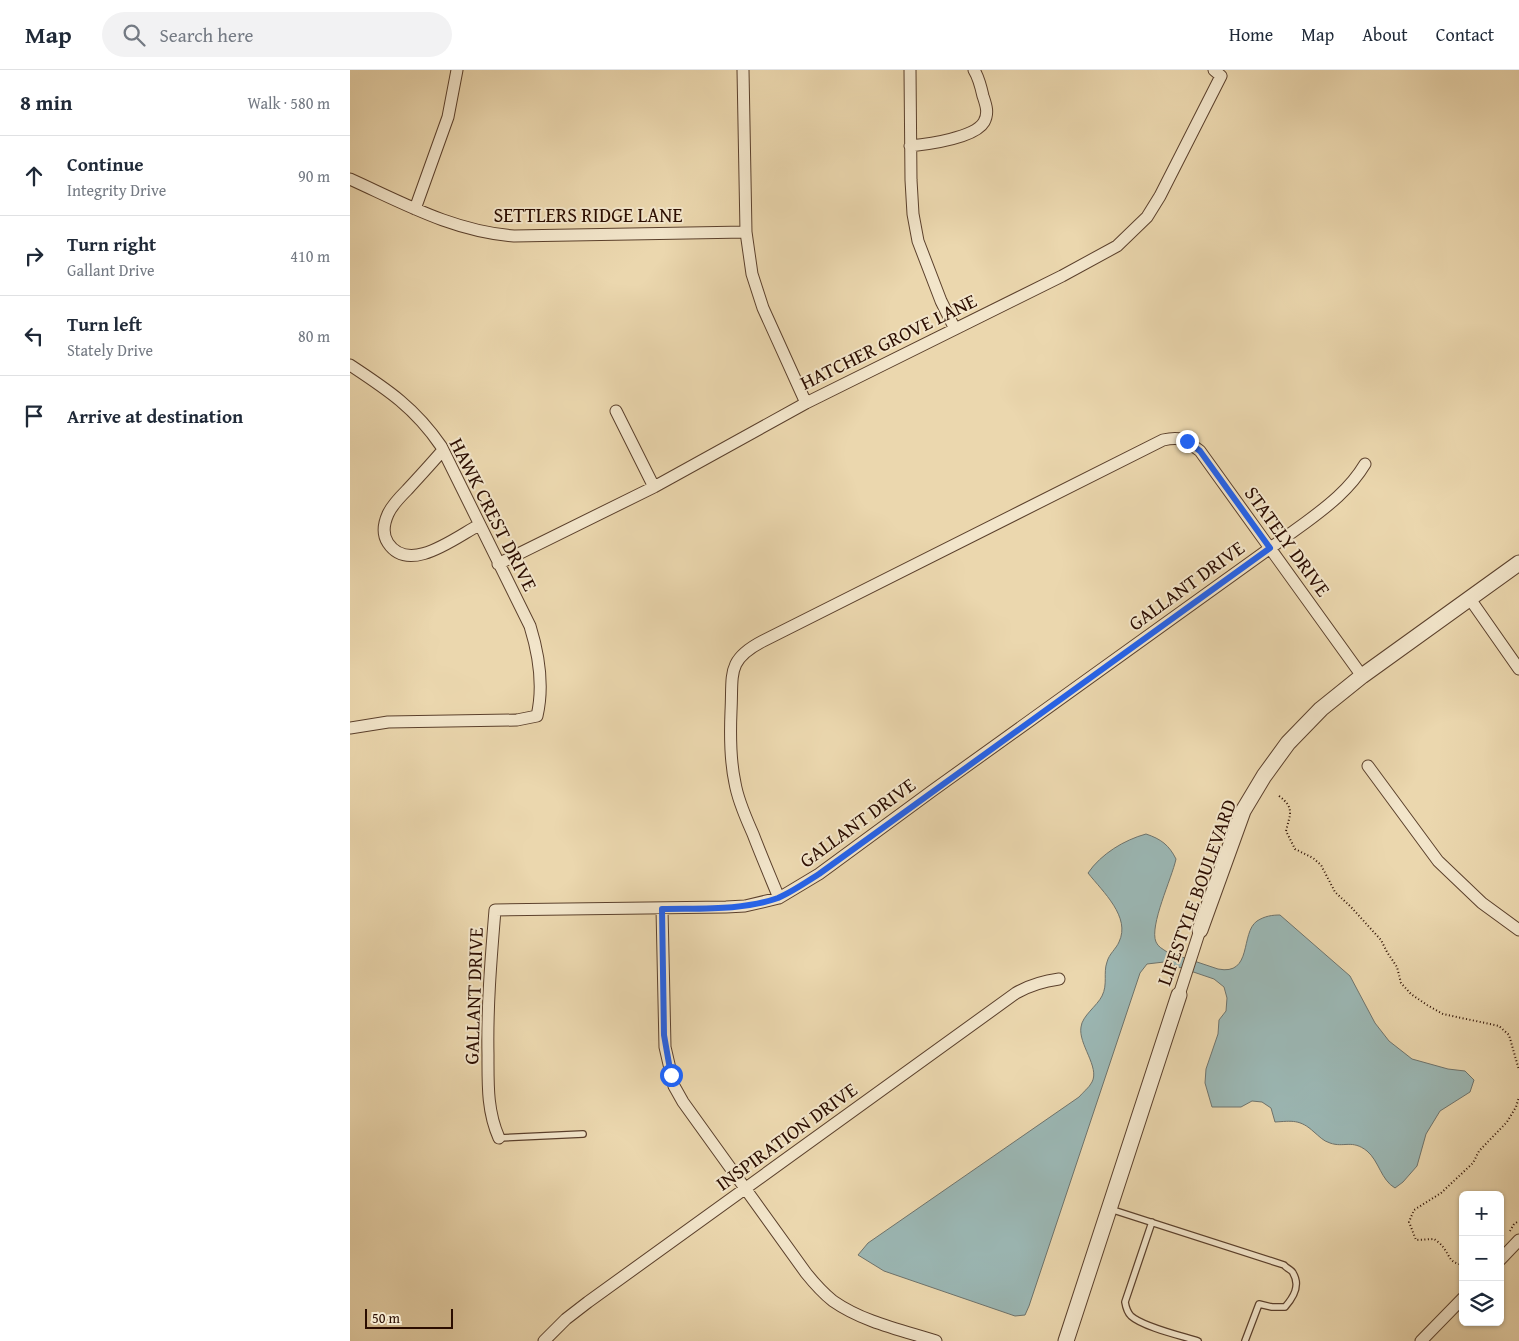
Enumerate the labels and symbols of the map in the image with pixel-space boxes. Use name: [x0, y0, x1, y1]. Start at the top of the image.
street label: SETTLERS RIDGE LANE: [493, 200, 683, 229]
street label: HATCHER GROVE LANE: [795, 286, 981, 396]
route end: [1176, 430, 1199, 453]
street label: HAWK CREST DRIVE: [443, 432, 545, 596]
street label: STATELY DRIVE: [1238, 480, 1338, 602]
street label: GALLANT DRIVE: [1122, 533, 1250, 637]
street label: GALLANT DRIVE: [793, 770, 921, 874]
street label: LIFESTYLE BOULEVARD: [1149, 795, 1243, 989]
street label: GALLANT DRIVE: [456, 927, 490, 1065]
route start: [660, 1064, 683, 1087]
street label: INSPIRATION DRIVE: [709, 1075, 863, 1197]
scale bar: [365, 1306, 452, 1329]

